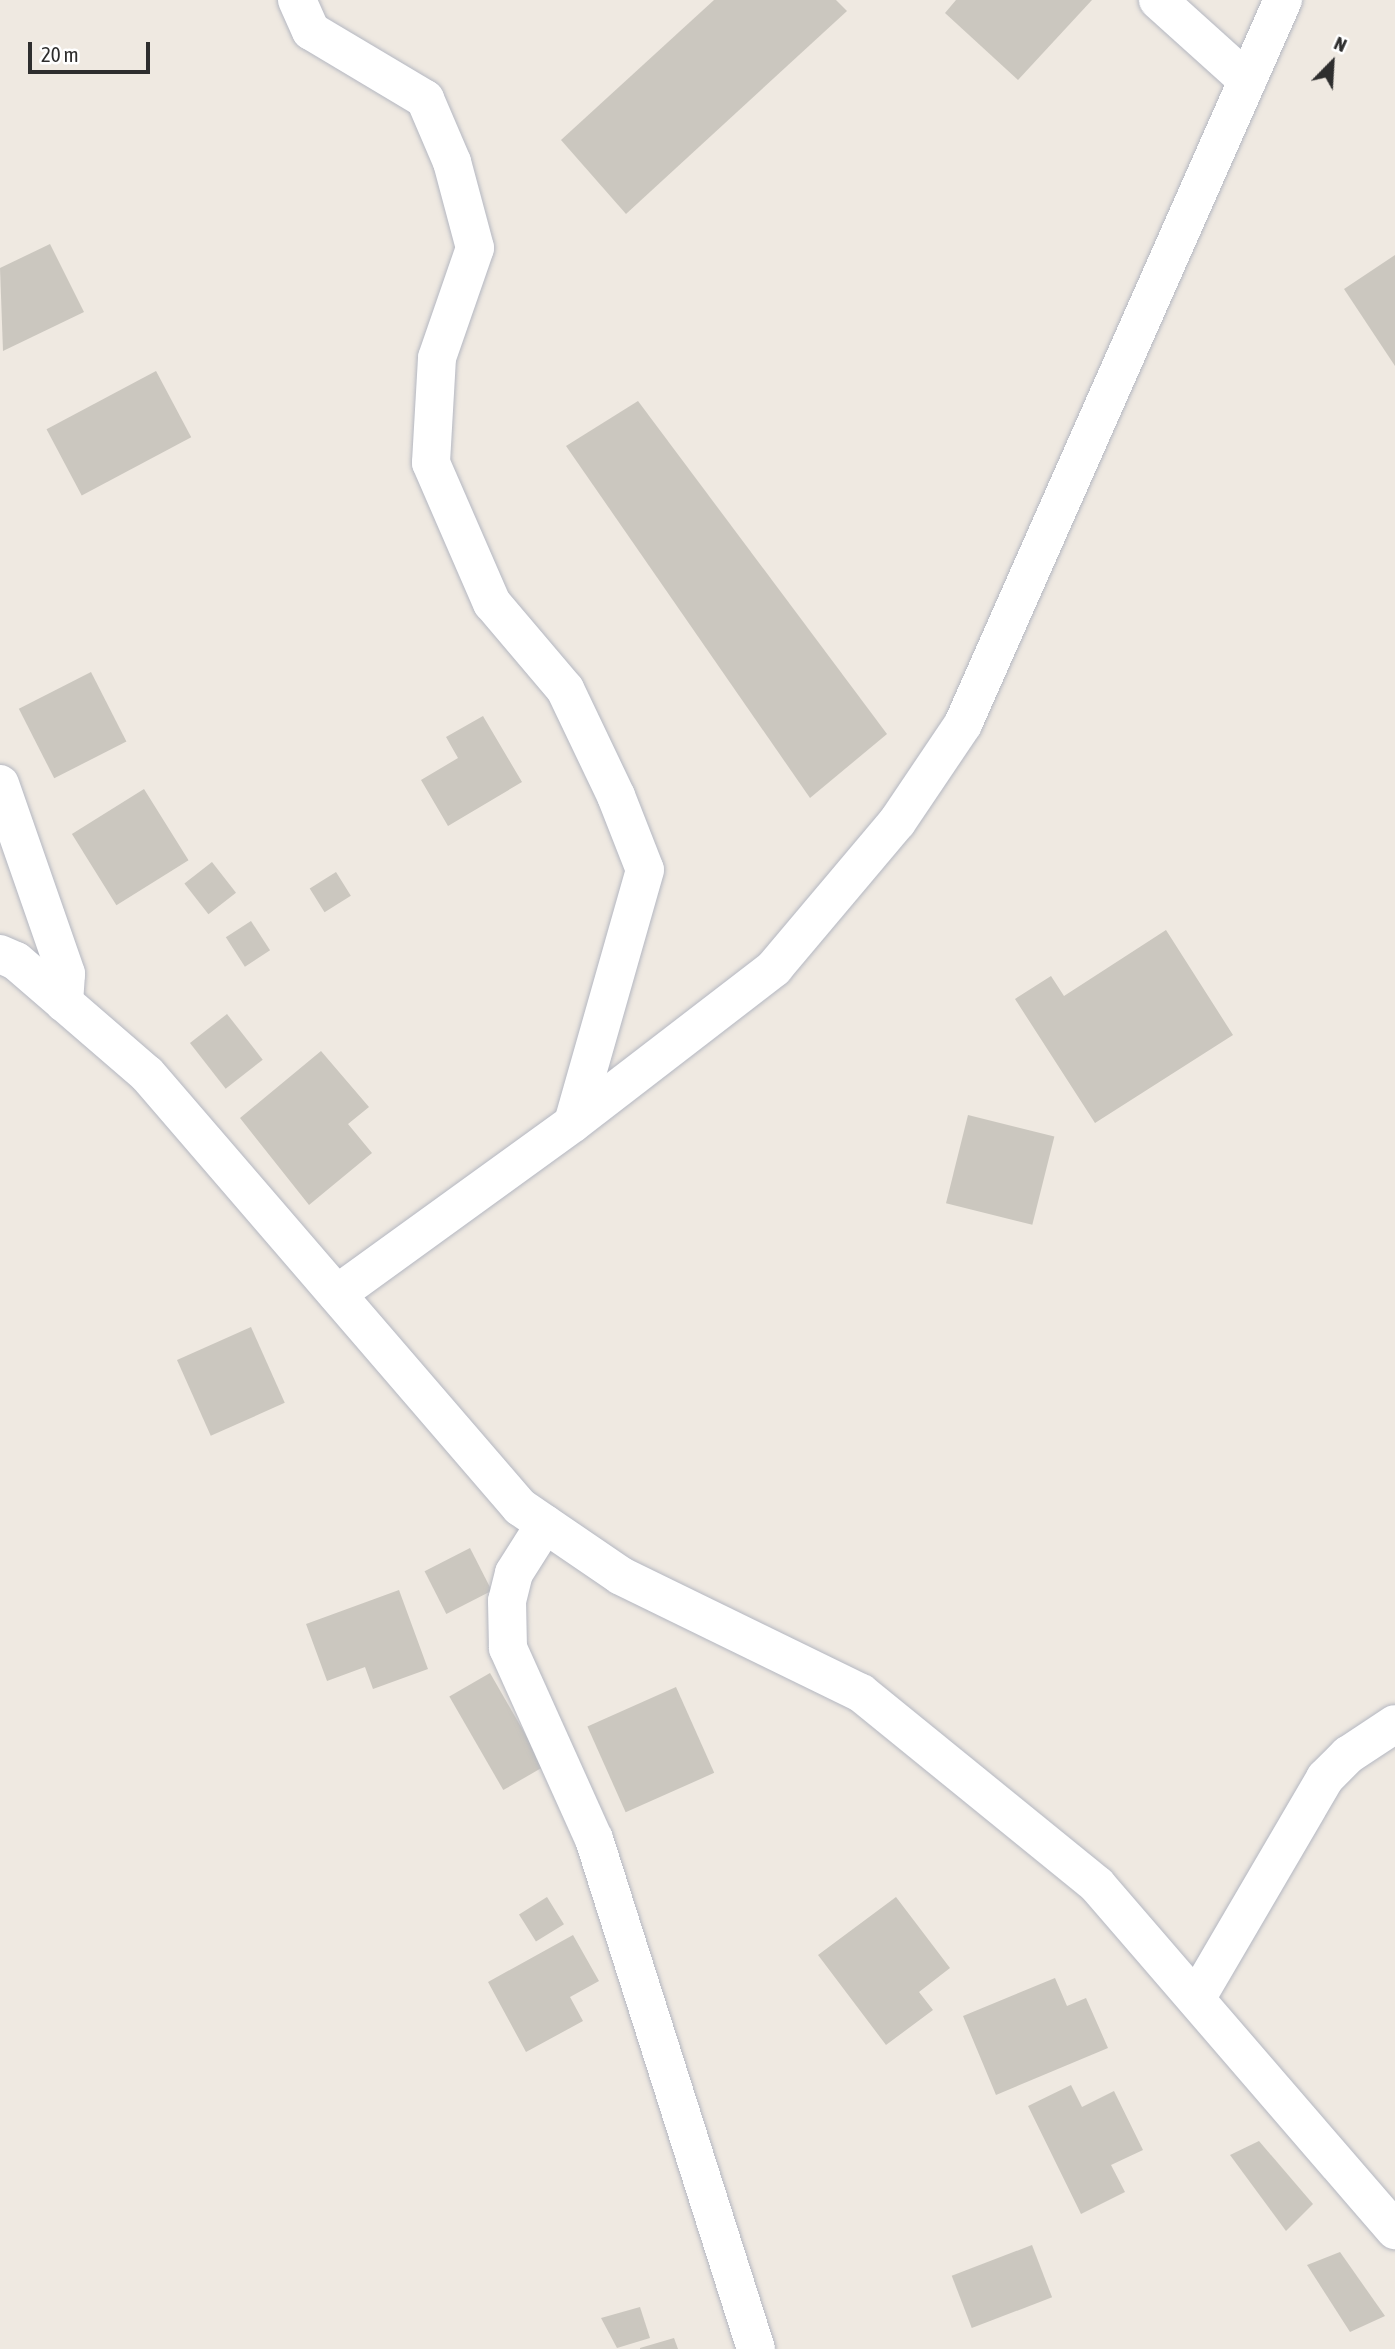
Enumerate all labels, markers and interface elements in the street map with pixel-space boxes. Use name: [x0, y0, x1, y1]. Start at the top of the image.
scale bar: [32, 28, 154, 72]
north arrow: [1297, 28, 1367, 98]
text: N: [1331, 31, 1350, 56]
text: 20 m: [41, 42, 79, 66]

